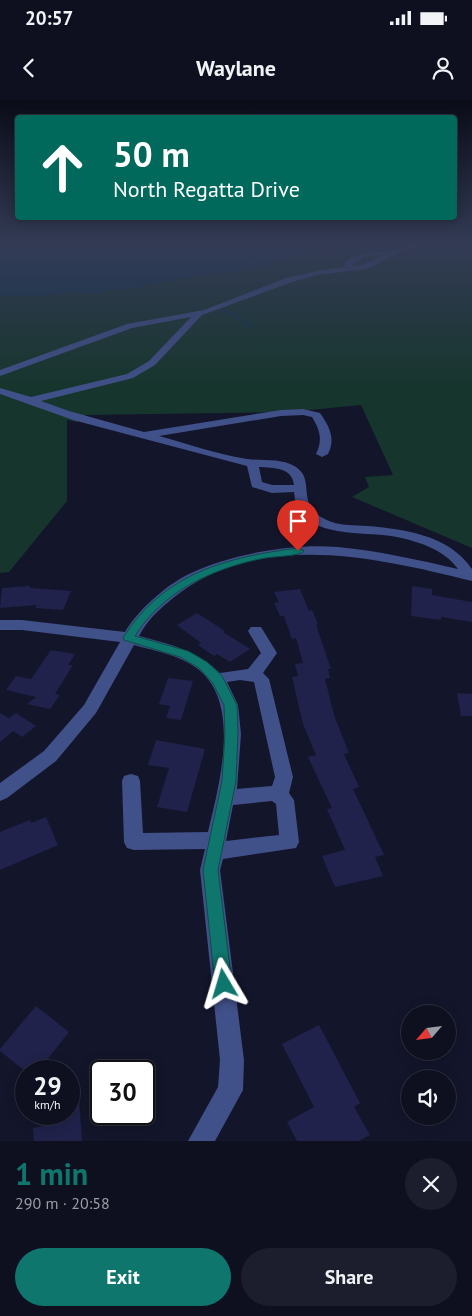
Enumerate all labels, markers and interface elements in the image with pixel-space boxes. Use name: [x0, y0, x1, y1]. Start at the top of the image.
text: 20:57: [25, 6, 73, 30]
icon: back: [15, 54, 43, 82]
text: Waylane: [196, 54, 276, 82]
icon: person: [429, 54, 457, 82]
text: 50 m: [113, 131, 190, 177]
icon: ahead: [30, 135, 95, 200]
text: North Regatta Drive: [113, 175, 300, 203]
pin: [277, 500, 319, 551]
icon: arrive: [284, 507, 312, 535]
position arrow: [197, 957, 249, 1009]
north arrow: [401, 1005, 456, 1060]
map controls: [401, 1005, 456, 1125]
speed limit sign: 30: [90, 1060, 155, 1125]
text: 29: [33, 1070, 62, 1102]
button: sound: [401, 1070, 456, 1125]
text: km/h: [34, 1097, 61, 1112]
text: 1 min: [15, 1154, 88, 1193]
button: close: [405, 1158, 457, 1210]
text: 290 m · 20:58: [15, 1193, 110, 1213]
button: Exit: [15, 1248, 231, 1306]
button: Share: [241, 1248, 457, 1306]

